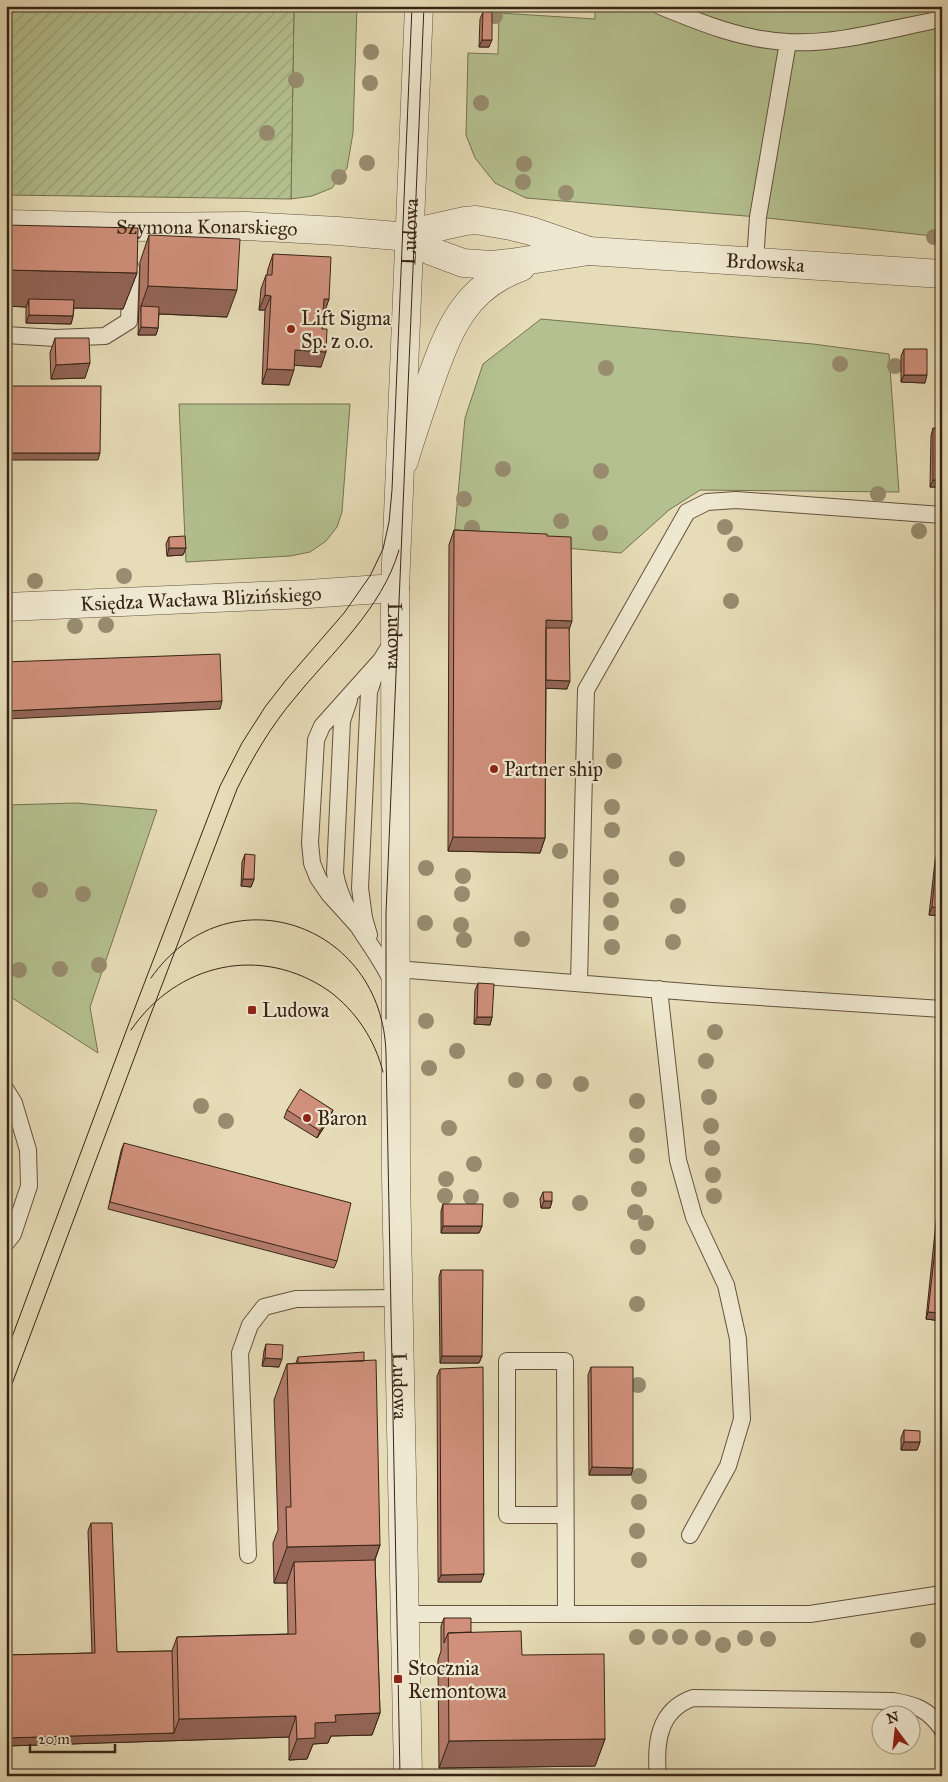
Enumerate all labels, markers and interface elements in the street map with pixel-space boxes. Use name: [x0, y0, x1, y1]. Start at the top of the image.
street label: Ludowa: [396, 197, 423, 266]
street label: Szymona Konarskiego: [116, 214, 298, 241]
street label: Brdowska: [725, 248, 806, 277]
place label: Lift Sigma Sp. z o.o.: [301, 306, 392, 353]
marker: Lift Sigma Sp. z o.o.: [285, 323, 297, 335]
street label: Księdza Wacława Blizińskiego: [80, 581, 322, 616]
street label: Ludowa: [383, 602, 407, 670]
place label: Partner ship: [504, 757, 603, 781]
marker: Partner ship: [488, 763, 500, 775]
place label: Ludowa: [262, 998, 330, 1022]
marker: Ludowa: [246, 1004, 258, 1016]
place label: Baron: [317, 1106, 367, 1130]
marker: Baron: [301, 1112, 313, 1124]
street label: Ludowa: [388, 1352, 413, 1420]
place label: Stocznia Remontowa: [408, 1656, 507, 1703]
marker: Stocznia Remontowa: [392, 1673, 404, 1685]
north arrow: [870, 1704, 920, 1754]
text: N: [885, 1708, 901, 1728]
scale bar: [30, 1722, 115, 1754]
text: 20 m: [38, 1730, 70, 1748]

